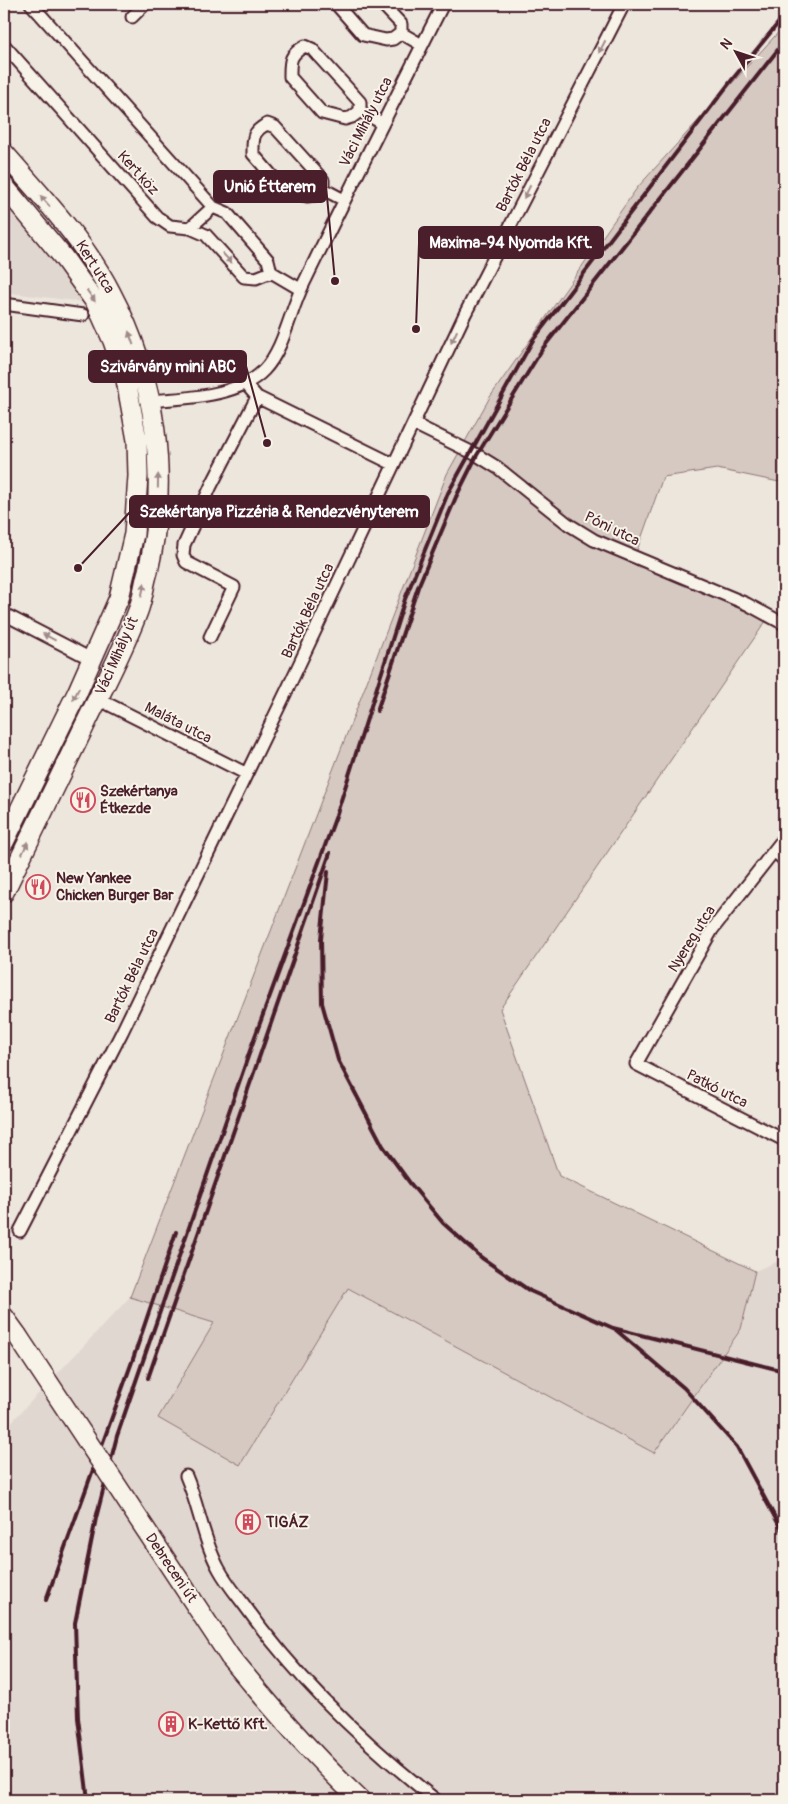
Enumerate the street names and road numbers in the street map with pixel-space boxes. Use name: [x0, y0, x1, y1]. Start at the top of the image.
street label: Váci Mihály utca: [335, 74, 397, 170]
street label: Bartók Béla utca: [492, 115, 556, 215]
street label: Kert köz: [113, 147, 163, 199]
street label: Kert utca: [71, 237, 119, 297]
street label: Póni utca: [581, 508, 643, 550]
street label: Bartók Béla utca: [278, 560, 338, 662]
street label: Váci Mihály út: [91, 613, 143, 698]
street label: Maláta utca: [141, 698, 215, 748]
street label: Nyereg utca: [664, 902, 720, 976]
street label: Bartók Béla utca: [101, 926, 163, 1026]
street label: Patkó utca: [683, 1066, 751, 1112]
street label: Debreceni út: [141, 1530, 202, 1607]

